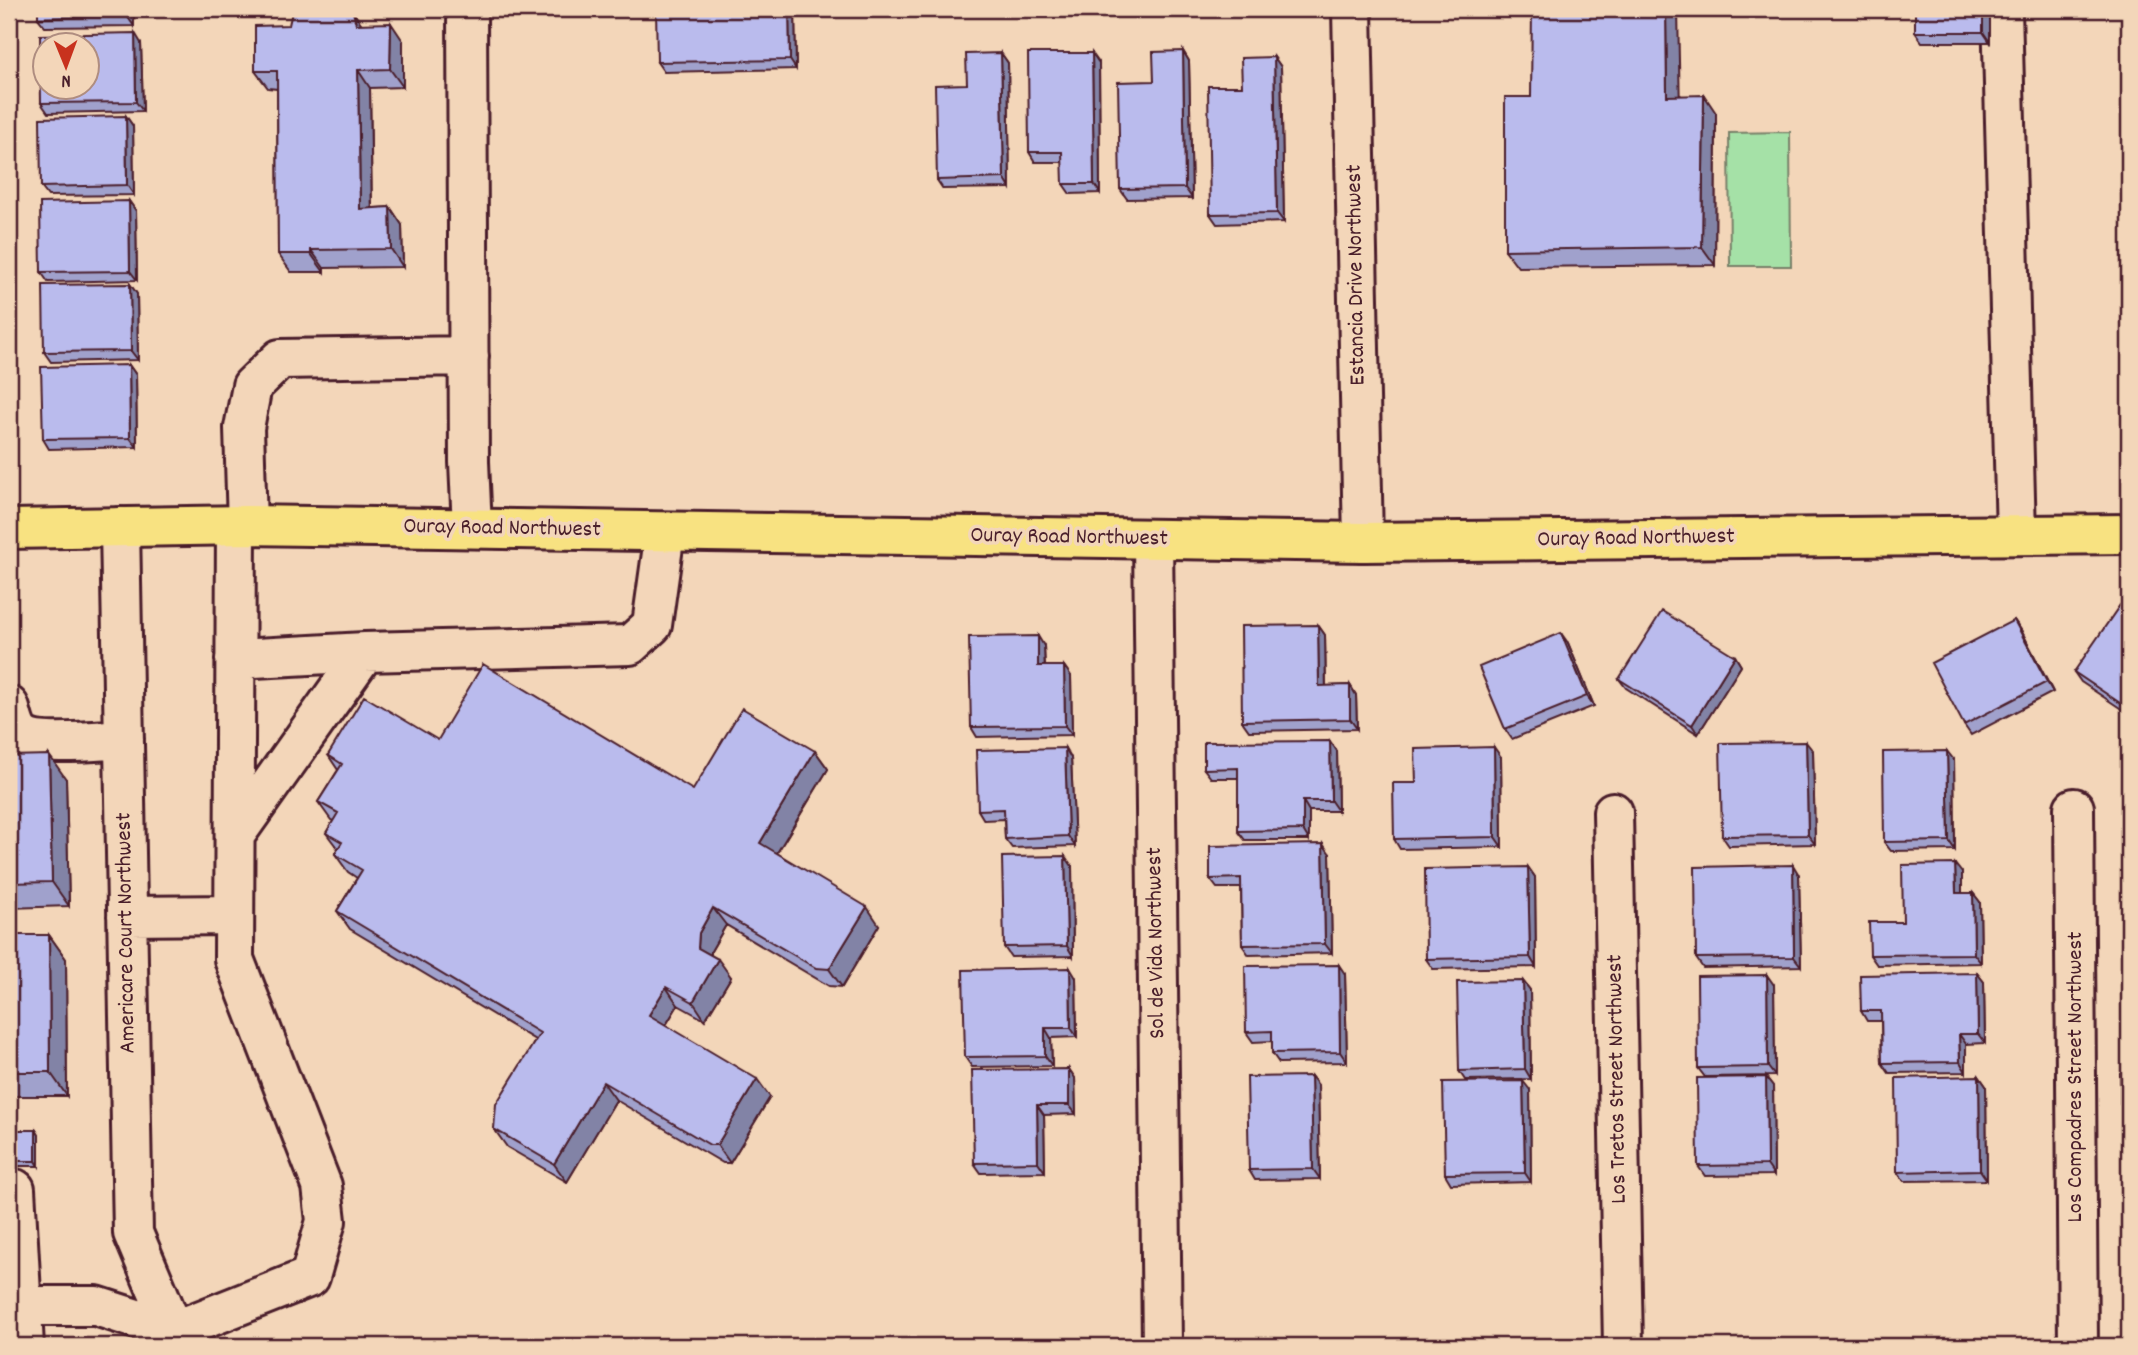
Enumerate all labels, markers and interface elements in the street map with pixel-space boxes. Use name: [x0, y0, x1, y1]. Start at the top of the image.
north arrow: [32, 32, 102, 102]
text: N: [61, 66, 71, 93]
street label: Estancia Drive Northwest: [1339, 164, 1375, 386]
street label: Ouray Road Northwest: [403, 511, 601, 547]
street label: Ouray Road Northwest: [970, 520, 1168, 556]
street label: Ouray Road Northwest: [1537, 521, 1735, 557]
street label: Americare Court Northwest: [108, 812, 146, 1054]
street label: Sol de Vida Northwest: [1139, 847, 1175, 1039]
street label: Los Compadres Street Northwest: [2060, 931, 2093, 1223]
street label: Los Tretos Street Northwest: [1599, 954, 1637, 1204]

